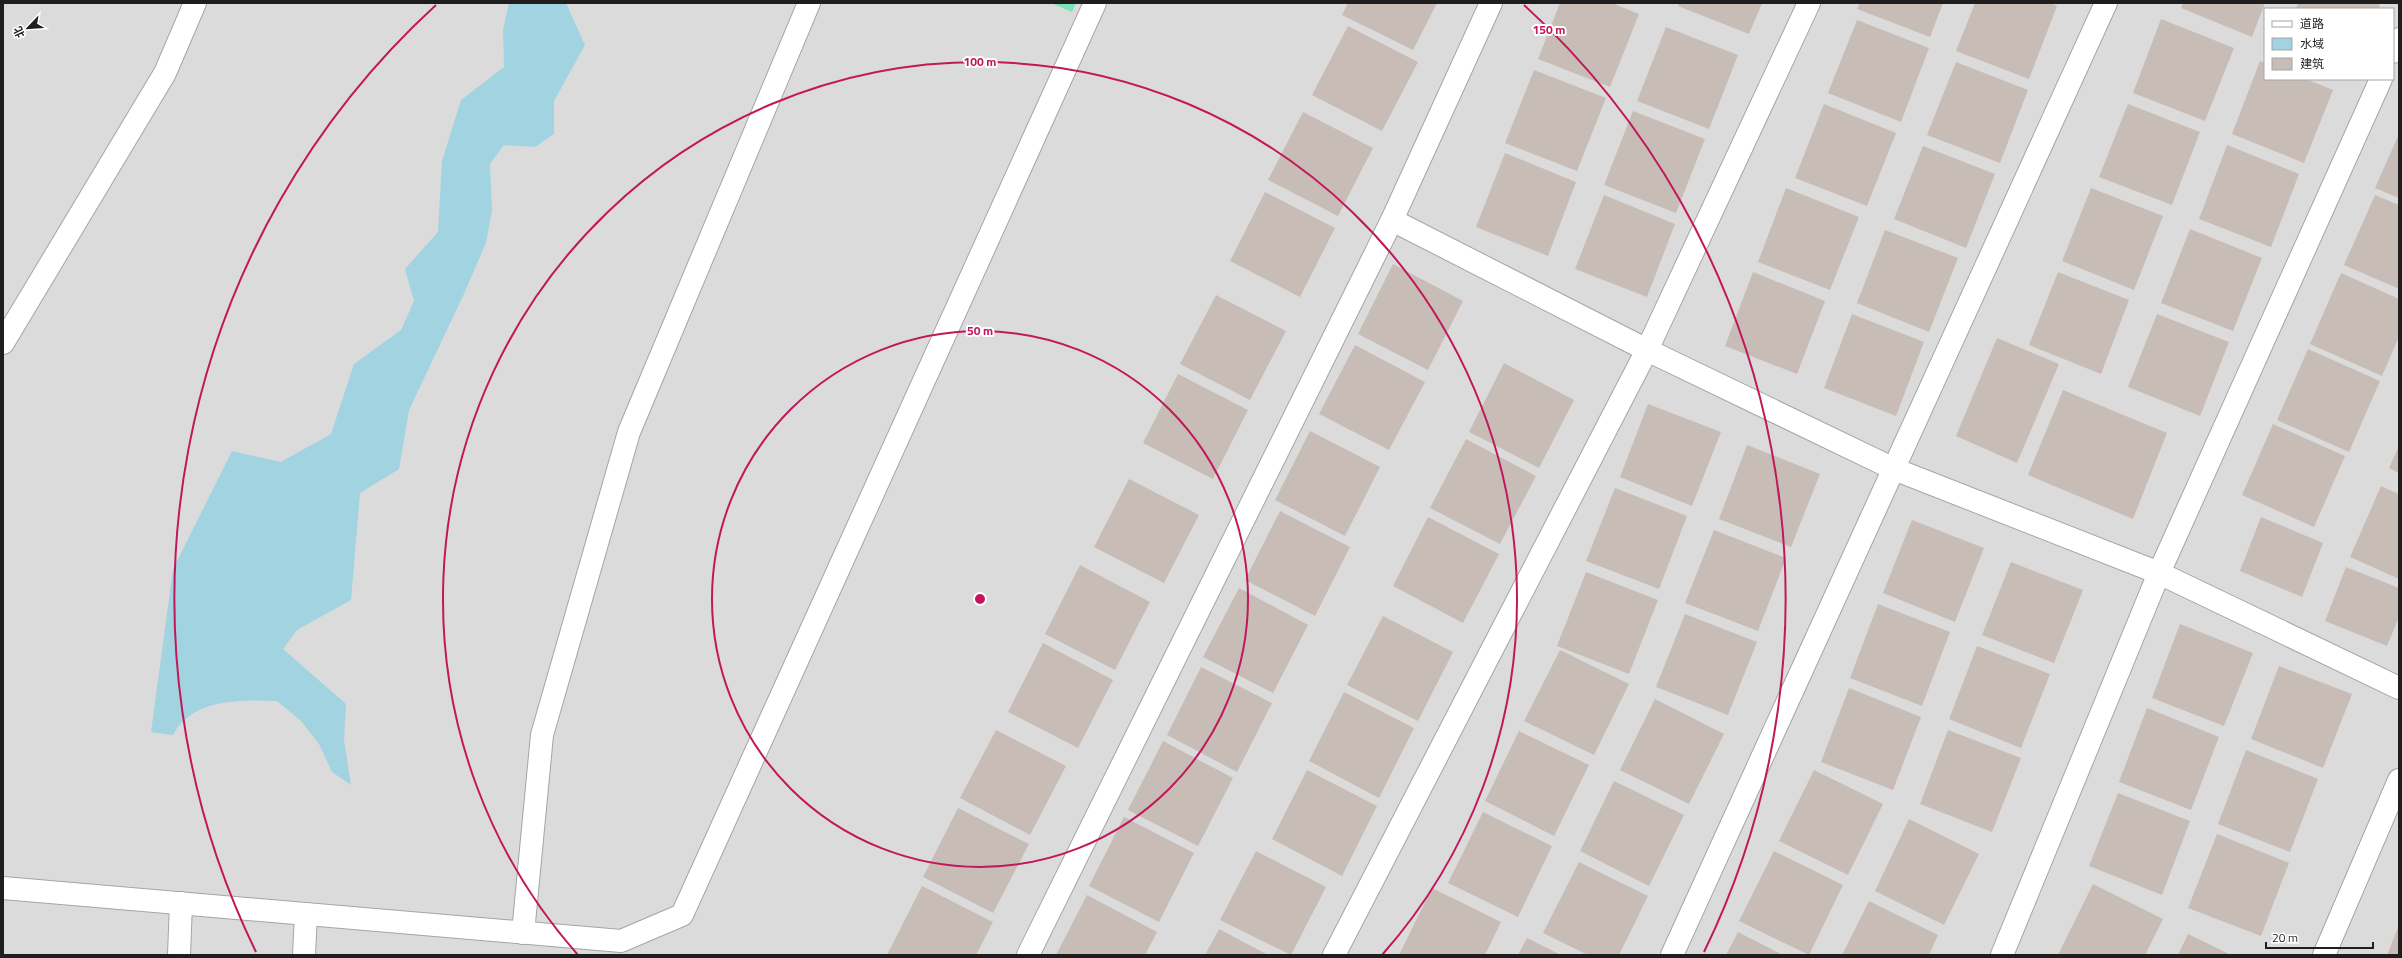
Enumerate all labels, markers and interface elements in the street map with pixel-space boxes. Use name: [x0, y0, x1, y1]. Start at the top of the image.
north arrow: [8, 8, 48, 48]
legend: [2264, 8, 2394, 80]
text: 道路: [2300, 14, 2324, 33]
text: 150 m: [1533, 20, 1565, 39]
text: 北: [9, 24, 29, 41]
text: 水域: [2300, 34, 2324, 53]
text: 100 m: [964, 52, 996, 71]
text: 建筑: [2300, 54, 2324, 73]
text: 50 m: [967, 321, 993, 340]
centre of rings: [973, 592, 987, 606]
scale bar: [2266, 924, 2373, 950]
text: 20 m: [2272, 928, 2298, 947]

